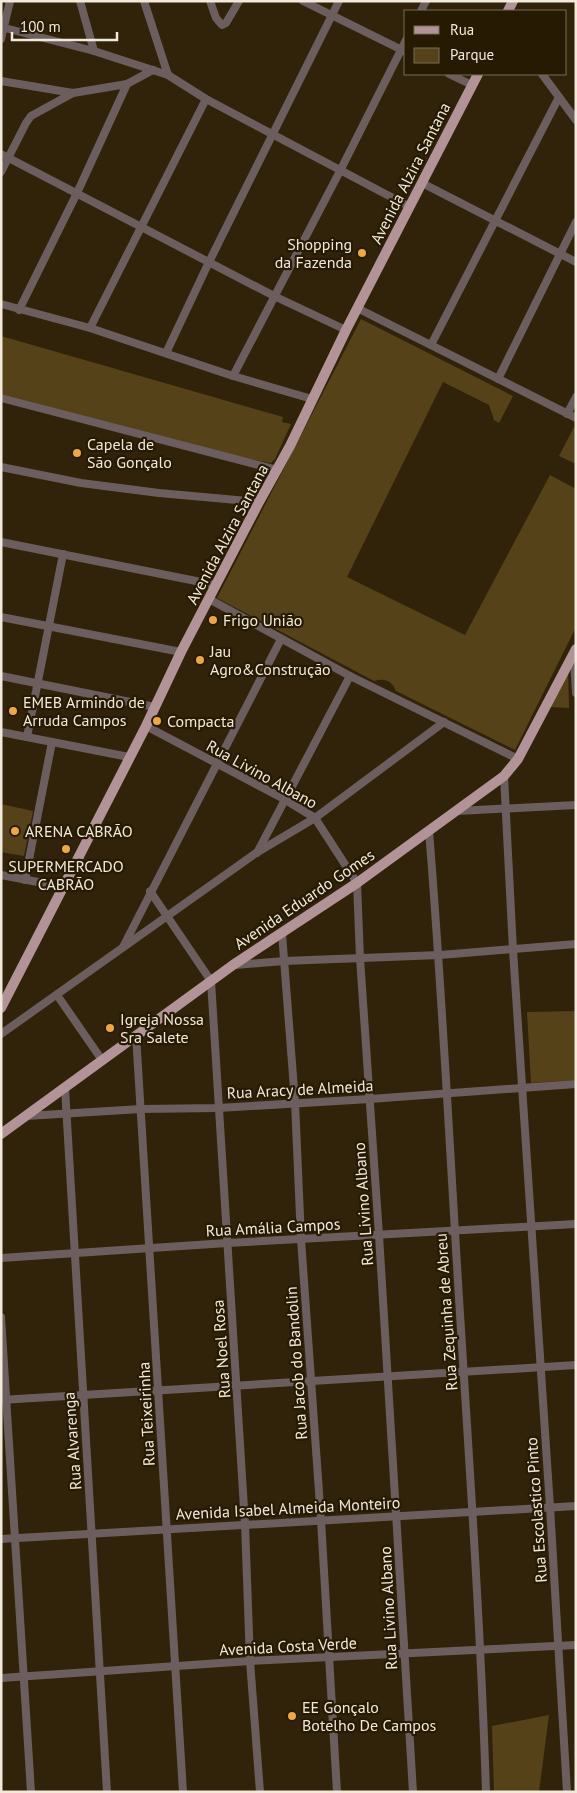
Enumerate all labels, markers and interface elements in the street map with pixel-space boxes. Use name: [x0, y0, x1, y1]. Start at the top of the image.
scale bar: [12, 10, 118, 42]
legend: [404, 10, 567, 75]
text: 100 m: [20, 17, 61, 36]
text: Rua: [450, 20, 474, 39]
text: Parque: [450, 45, 494, 64]
street label: Avenida Alzira Santana: [366, 99, 454, 247]
place label: Shopping da Fazenda: [275, 234, 352, 272]
marker: Shopping da Fazenda: [356, 247, 368, 259]
place label: Capela de São Gonçalo: [87, 434, 172, 472]
marker: Capela de São Gonçalo: [71, 447, 83, 459]
street label: Avenida Alzira Santana: [182, 460, 272, 608]
place label: Frigo União: [223, 610, 302, 630]
marker: Frigo União: [207, 614, 219, 626]
place label: Jau Agro&Construção: [209, 641, 331, 679]
marker: Jau Agro&Construção: [194, 654, 206, 666]
place label: EMEB Armindo de Arruda Campos: [23, 692, 145, 730]
marker: EMEB Armindo de Arruda Campos: [7, 705, 19, 717]
place label: Compacta: [167, 711, 234, 731]
marker: Compacta: [151, 715, 163, 727]
street label: Rua Livino Albano: [203, 735, 321, 813]
place label: ARENA CABRÃO: [25, 821, 133, 841]
marker: ARENA CABRÃO: [9, 825, 21, 837]
marker: SUPERMERCADO CABRÃO: [60, 843, 72, 855]
street label: Avenida Eduardo Gomes: [230, 844, 378, 953]
place label: SUPERMERCADO CABRÃO: [8, 856, 124, 894]
place label: Igreja Nossa Sra Salete: [120, 1009, 204, 1047]
marker: Igreja Nossa Sra Salete: [104, 1022, 116, 1034]
street label: Rua Aracy de Almeida: [226, 1075, 374, 1103]
street label: Rua Livino Albano: [349, 1142, 377, 1266]
street label: Rua Amália Campos: [205, 1213, 341, 1241]
street label: Rua Zequinha de Abreu: [431, 1233, 461, 1391]
street label: Rua Jacob do Bandolin: [281, 1286, 311, 1440]
street label: Rua Noel Rosa: [208, 1299, 234, 1399]
street label: Rua Teixeirinha: [133, 1361, 159, 1467]
street label: Rua Alvarenga: [59, 1391, 85, 1491]
street label: Rua Escolastico Pinto: [521, 1437, 551, 1583]
street label: Avenida Isabel Almeida Monteiro: [175, 1492, 401, 1524]
street label: Rua Livino Albano: [375, 1546, 401, 1670]
street label: Avenida Costa Verde: [219, 1632, 357, 1660]
place label: EE Gonçalo Botelho De Campos: [302, 1697, 436, 1735]
marker: EE Gonçalo Botelho De Campos: [286, 1710, 298, 1722]

